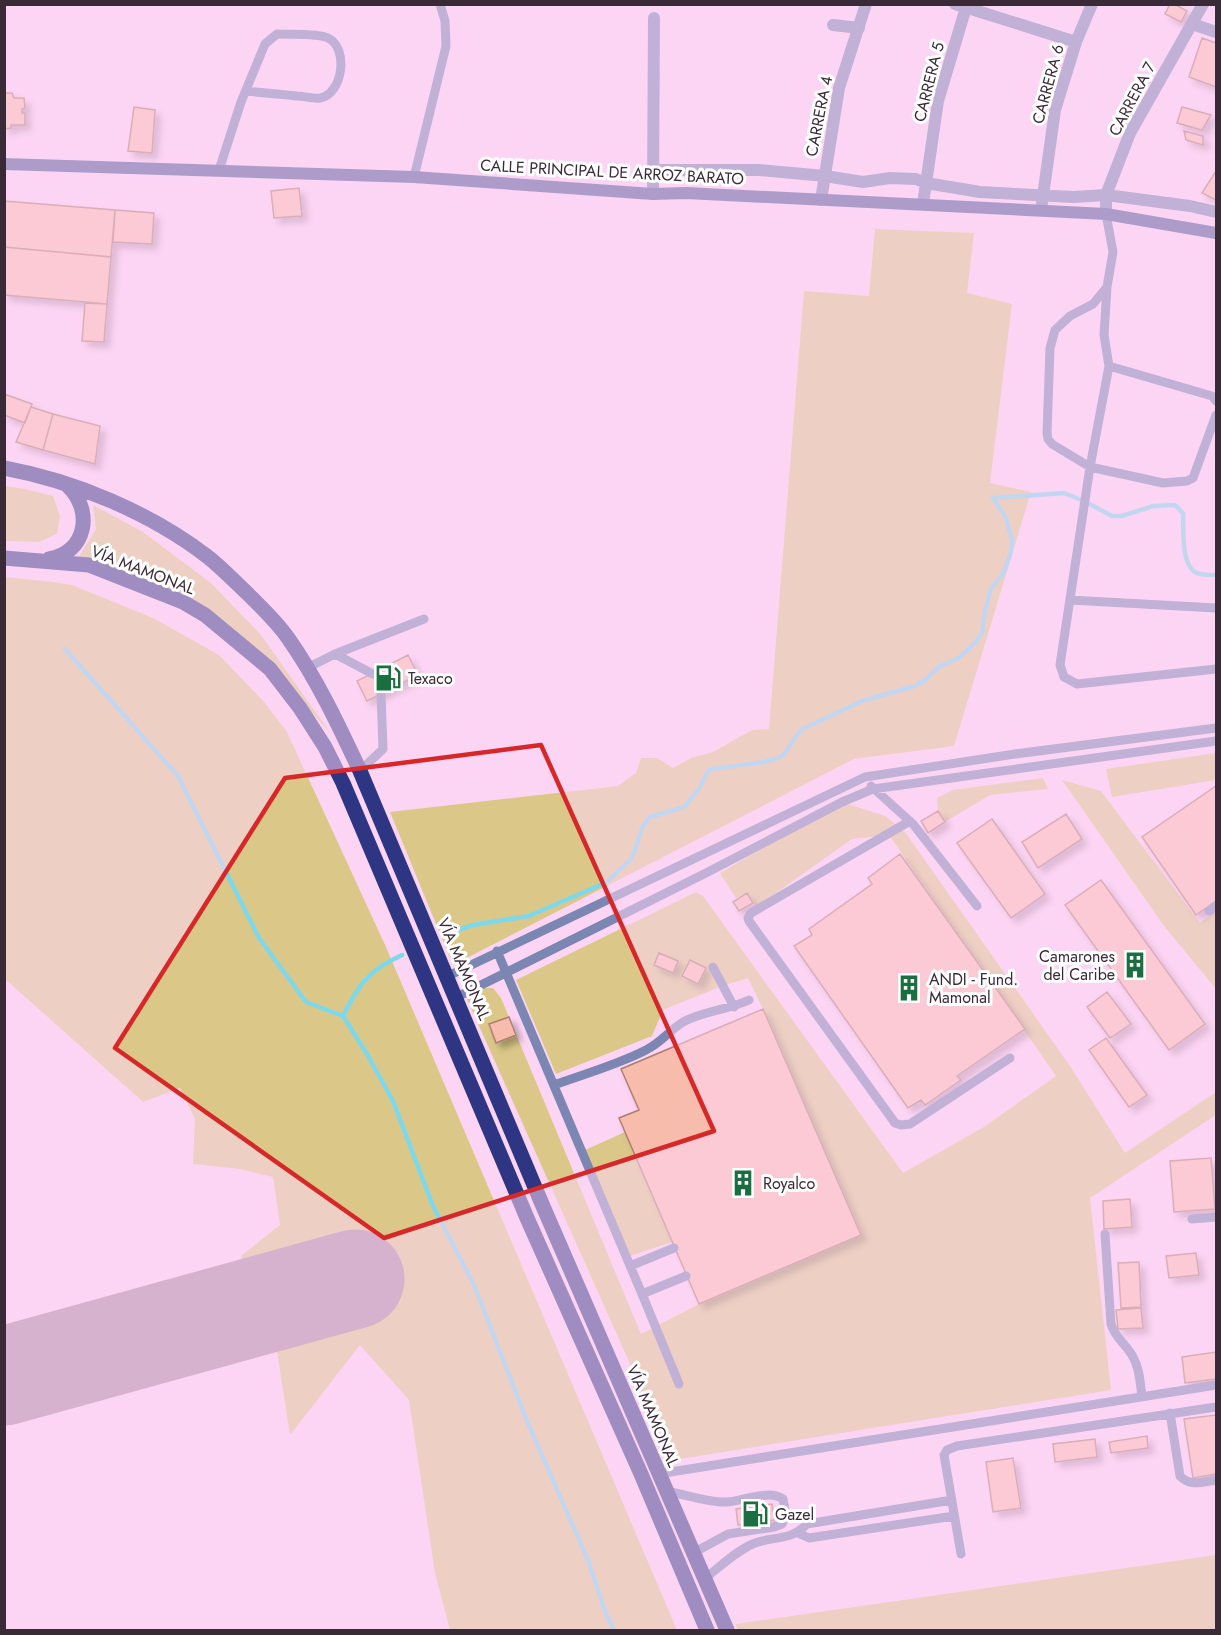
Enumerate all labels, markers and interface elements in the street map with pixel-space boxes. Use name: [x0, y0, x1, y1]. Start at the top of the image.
street label: CARRERA 5: [908, 40, 950, 124]
street label: CARRERA 6: [1026, 42, 1070, 126]
street label: CARRERA 7: [1103, 57, 1161, 140]
street label: CARRERA 4: [800, 74, 838, 158]
street label: CALLE PRINCIPAL DE ARROZ BARATO: [480, 154, 744, 190]
street label: VÍA MAMONAL: [88, 540, 199, 601]
fuel station icon: Texaco: [373, 663, 403, 693]
place label: Texaco: [408, 667, 453, 690]
street label: VÍA MAMONAL: [432, 914, 496, 1024]
place label: Camarones del Caribe: [1039, 945, 1115, 986]
building icon: Camarones del Caribe: [1120, 950, 1150, 980]
place label: ANDI - Fund. Mamonal: [929, 968, 1018, 1009]
building icon: ANDI - Fund. Mamonal: [894, 973, 924, 1003]
building icon: Royalco: [728, 1168, 758, 1198]
place label: Royalco: [763, 1172, 816, 1195]
street label: VÍA MAMONAL: [621, 1361, 685, 1471]
fuel station icon: Gazel: [740, 1499, 770, 1529]
place label: Gazel: [775, 1503, 814, 1526]

